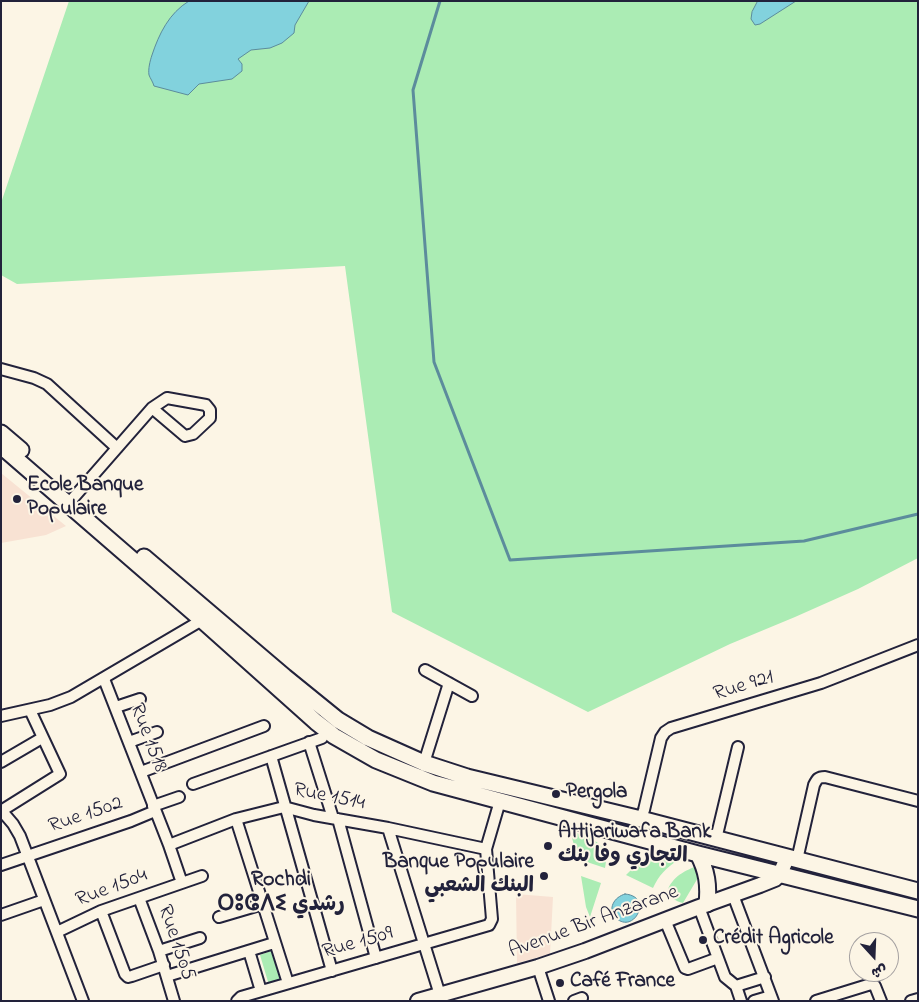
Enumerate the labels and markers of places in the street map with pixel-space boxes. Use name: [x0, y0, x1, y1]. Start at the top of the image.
place label: Ecole Banque Populaire: [27, 474, 143, 524]
marker: Ecole Banque Populaire: [11, 493, 23, 505]
place label: Pergola: [566, 781, 627, 807]
marker: Pergola: [550, 788, 562, 800]
place label: Attijariwafa Bank التجاري وفا بنك: [558, 821, 711, 871]
marker: Attijariwafa Bank التجاري وفا بنك: [542, 840, 554, 852]
place label: Banque Populaire البنك الشعبي: [383, 851, 534, 901]
marker: Banque Populaire البنك الشعبي: [538, 870, 550, 882]
place label: Crédit Agricole: [713, 927, 834, 953]
marker: Crédit Agricole: [697, 934, 709, 946]
place label: Café France: [570, 970, 675, 996]
marker: Café France: [554, 977, 566, 989]

